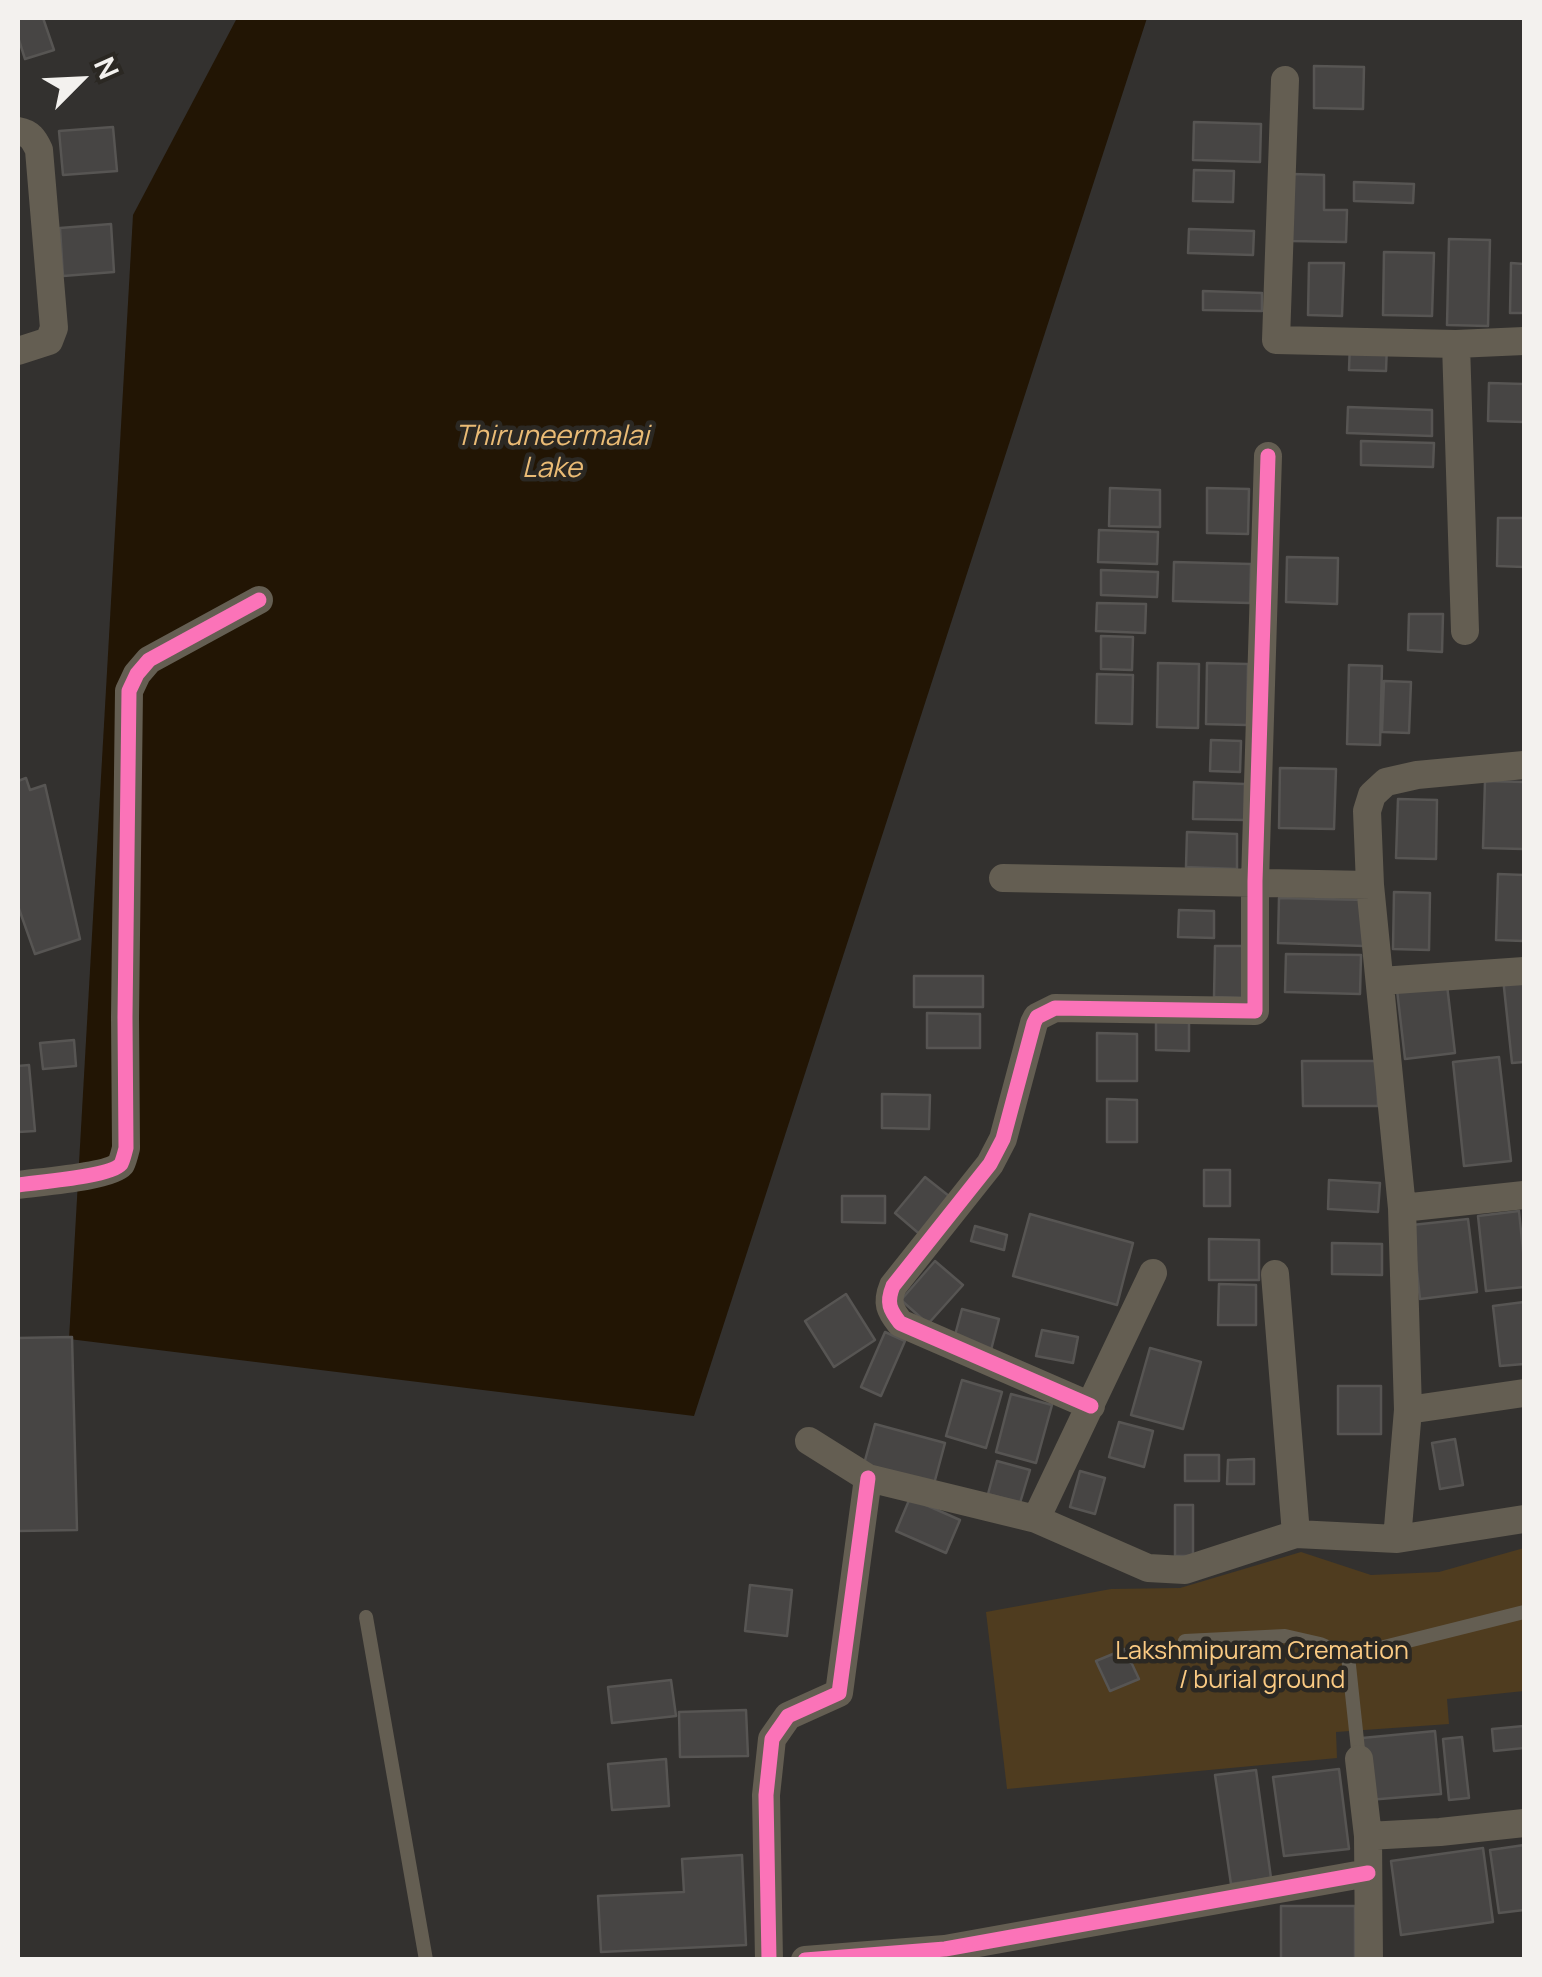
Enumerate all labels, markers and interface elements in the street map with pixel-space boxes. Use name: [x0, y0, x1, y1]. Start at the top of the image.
north arrow: [30, 30, 130, 130]
text: N: [86, 51, 129, 85]
water label: Thiruneermalai Lake: [455, 420, 649, 486]
park label: Lakshmipuram Cremation / burial ground: [1115, 1637, 1409, 1696]

